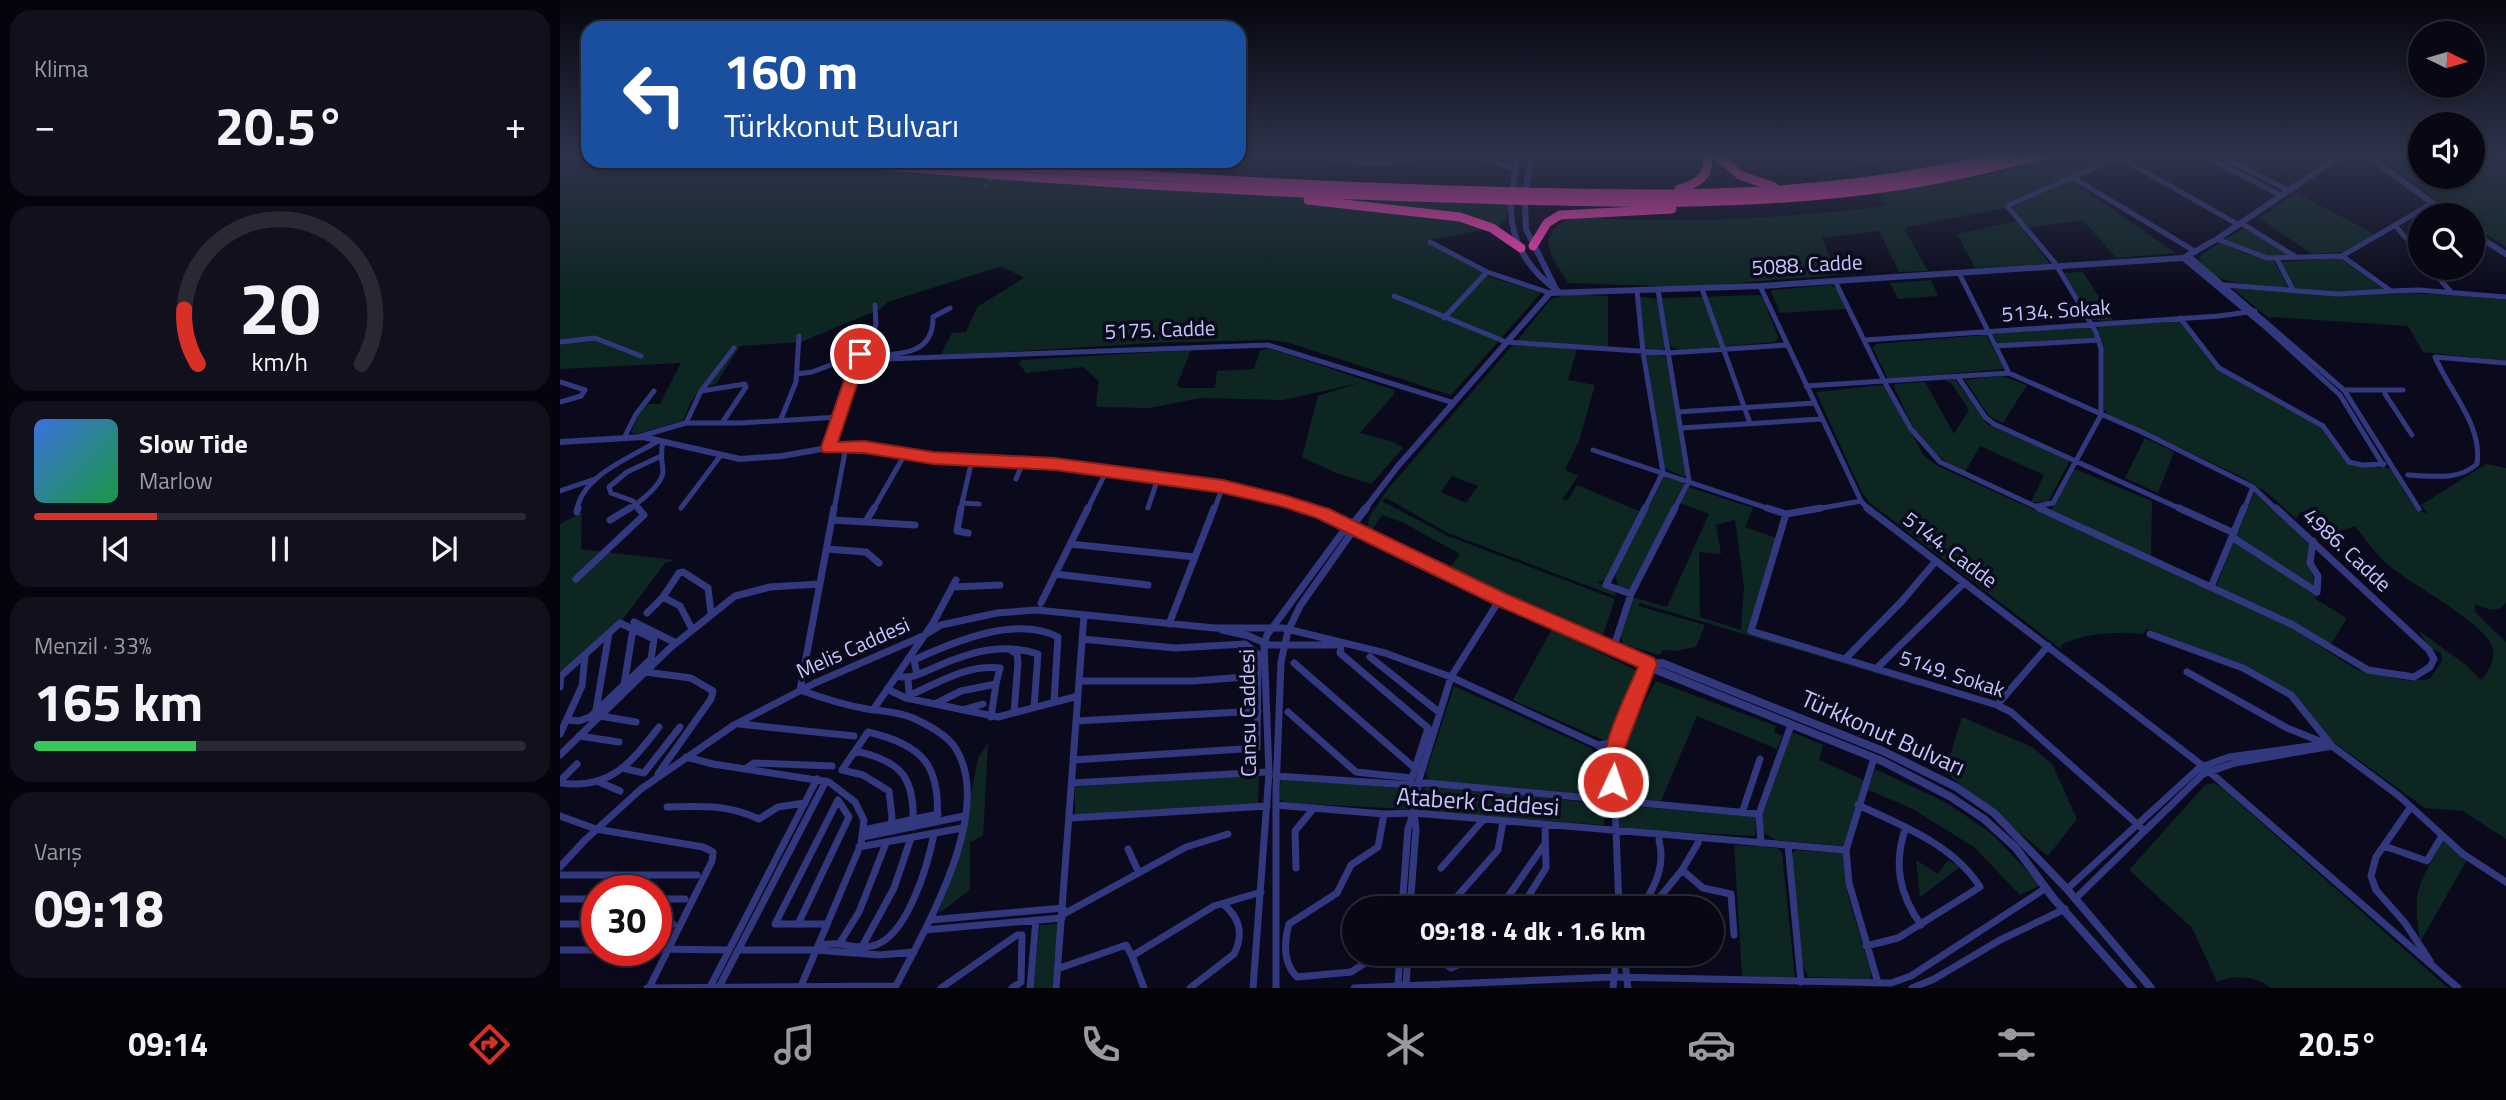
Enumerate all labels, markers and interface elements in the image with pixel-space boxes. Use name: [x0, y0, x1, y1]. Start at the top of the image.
north arrow: [2408, 21, 2485, 98]
map controls: [2408, 21, 2485, 280]
text: 160 m: [724, 33, 858, 108]
icon: left: [609, 49, 700, 140]
text: Klima: [34, 51, 88, 86]
text: 20.5°: [215, 86, 345, 165]
text: −: [34, 96, 55, 154]
text: +: [505, 96, 526, 154]
text: Türkkonut Bulvarı: [724, 101, 959, 149]
button: sound: [2408, 112, 2485, 189]
button: search: [2408, 203, 2485, 280]
street label: 5088. Cadde: [1751, 245, 1863, 283]
text: 20: [239, 253, 321, 363]
street label: 5134. Sokak: [2000, 290, 2112, 330]
street label: 5175. Cadde: [1104, 311, 1216, 347]
pin: [830, 324, 890, 384]
icon: arrive: [841, 335, 879, 373]
text: km/h: [252, 343, 308, 381]
text: Slow Tide: [139, 424, 248, 463]
text: Marlow: [139, 463, 213, 498]
street label: 4986. Cadde: [2296, 500, 2399, 599]
street label: 5144. Cadde: [1897, 503, 2005, 595]
icon: previous: [97, 530, 135, 568]
icon: pause: [261, 530, 299, 568]
icon: next: [425, 530, 463, 568]
street label: Melis Caddesi: [791, 608, 914, 686]
text: Menzil · 33%: [34, 628, 152, 663]
street label: 5149. Sokak: [1895, 641, 2009, 705]
street label: Cansu Caddesi: [1230, 649, 1264, 777]
text: 165 km: [34, 662, 203, 741]
street label: Türkkonut Bulvarı: [1796, 680, 1971, 784]
position arrow: [1576, 745, 1650, 819]
street label: Ataberk Caddesi: [1395, 777, 1561, 825]
text: Varış: [34, 834, 82, 869]
text: 09:18: [34, 868, 164, 947]
speed limit sign: 30: [581, 875, 672, 966]
text: 09:18 · 4 dk · 1.6 km: [1420, 911, 1646, 950]
text: 09:14: [128, 1020, 208, 1068]
icon: directions: [465, 1020, 514, 1069]
icon: music: [770, 1020, 819, 1069]
icon: phone: [1076, 1020, 1125, 1069]
icon: climate: [1381, 1020, 1430, 1069]
icon: car: [1687, 1020, 1736, 1069]
icon: filters: [1992, 1020, 2041, 1069]
text: 20.5°: [2298, 1020, 2378, 1068]

